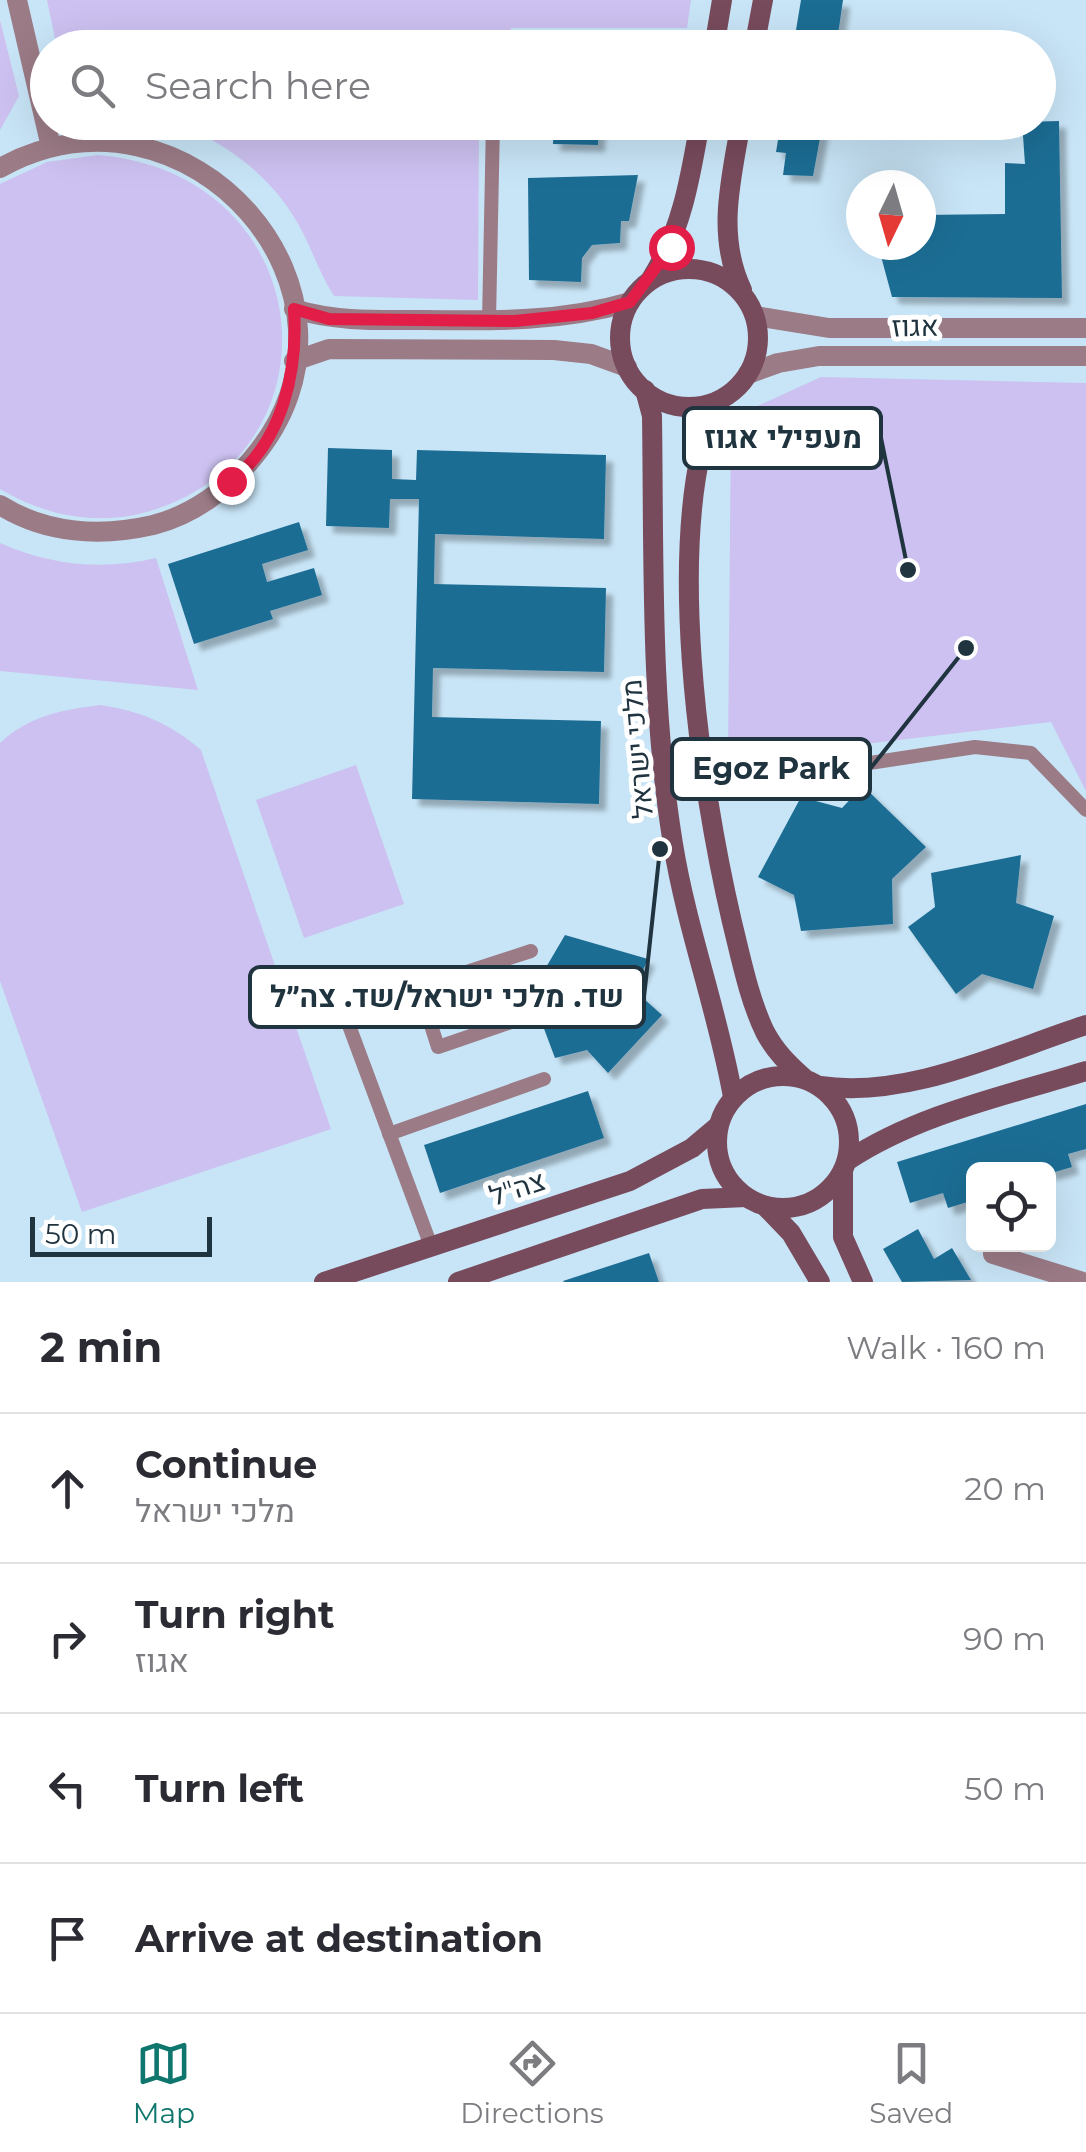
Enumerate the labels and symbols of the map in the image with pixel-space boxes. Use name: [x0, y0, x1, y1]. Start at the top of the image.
north arrow: [846, 170, 936, 260]
route start: [649, 225, 695, 271]
street label: אגוז: [891, 309, 939, 343]
callout: מעפילי אגוז: [684, 408, 881, 468]
text: מעפילי אגוז: [704, 419, 862, 456]
route end: [209, 459, 255, 505]
street label: מלכי ישראל: [614, 678, 660, 820]
callout: Egoz Park: [672, 739, 870, 799]
text: Egoz Park: [692, 750, 850, 787]
callout: שד. מלכי ישראל/שד. צה״ל: [250, 967, 644, 1027]
text: שד. מלכי ישראל/שד. צה״ל: [270, 978, 624, 1015]
street label: צה"ל: [485, 1163, 549, 1213]
scale bar: [30, 1212, 212, 1256]

